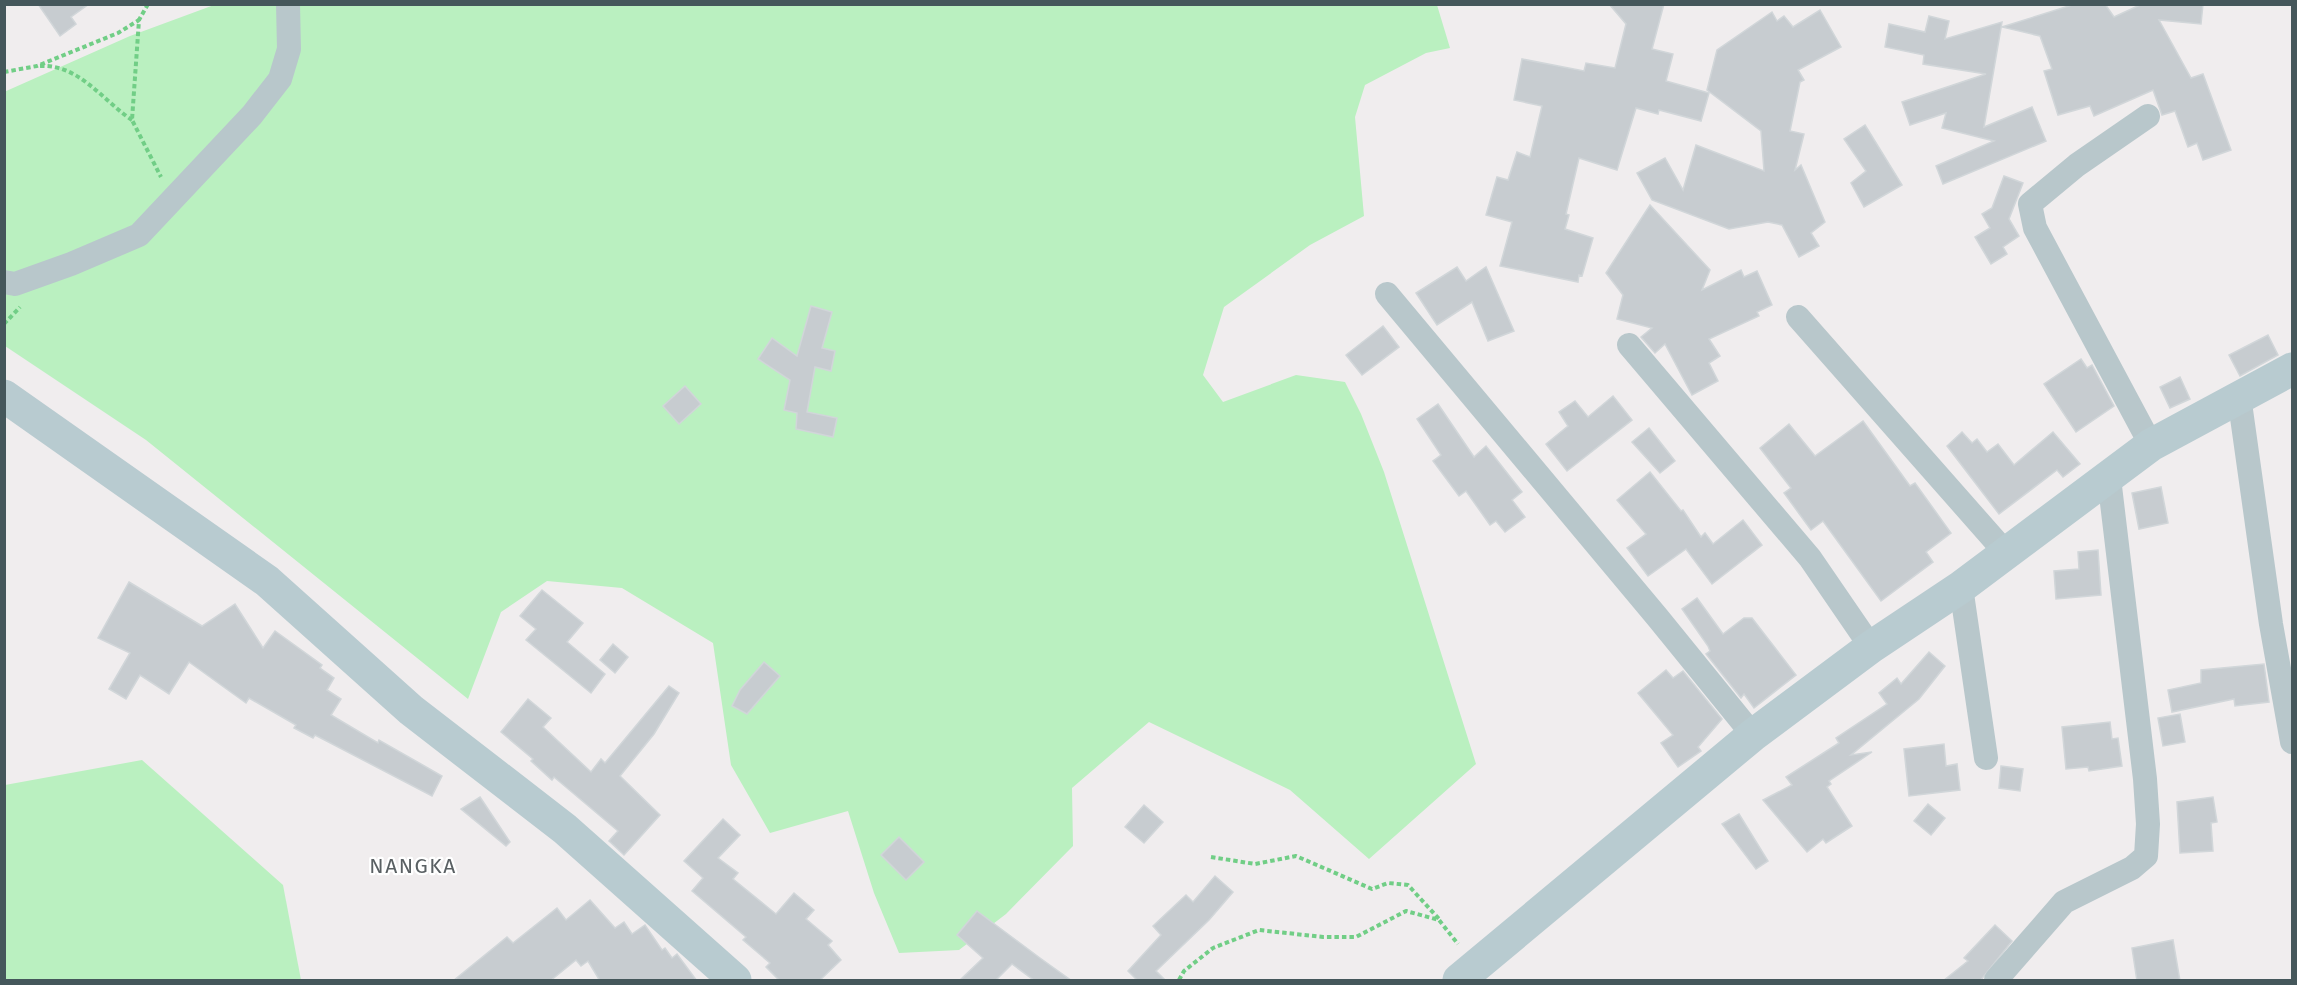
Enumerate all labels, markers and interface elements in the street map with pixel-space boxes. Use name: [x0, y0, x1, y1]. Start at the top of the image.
district label: NANGKA: [369, 853, 457, 879]

